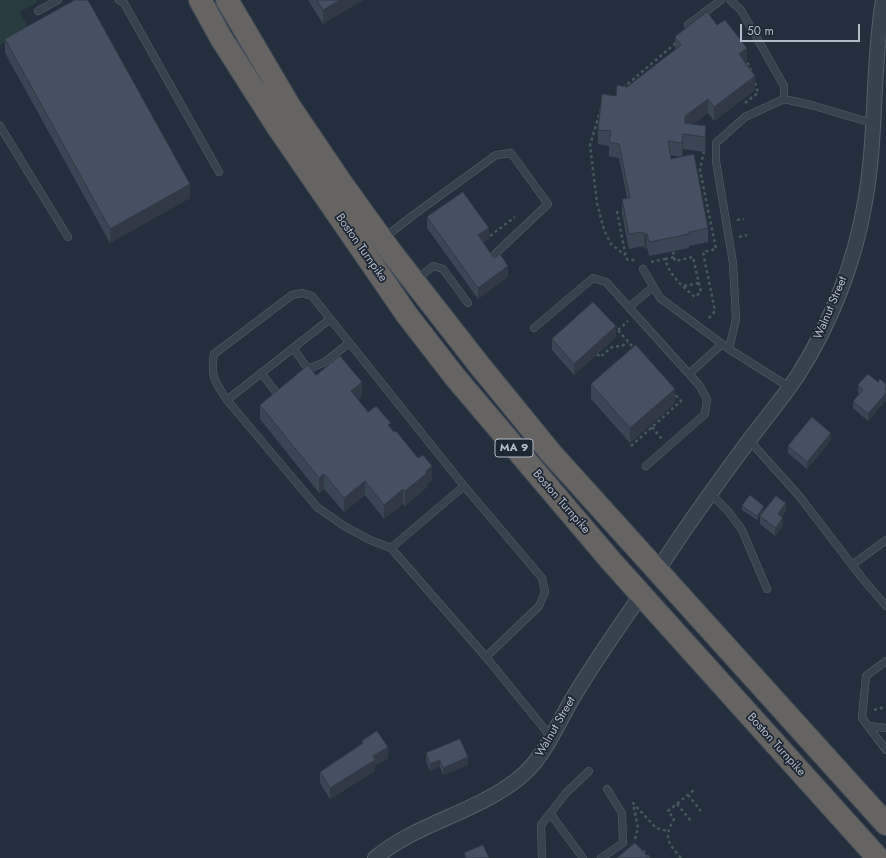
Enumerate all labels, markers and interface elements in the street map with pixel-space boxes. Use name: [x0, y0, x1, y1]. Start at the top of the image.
scale bar: [742, 16, 862, 42]
text: 50 m: [747, 22, 774, 40]
street label: Boston Turnpike: [332, 211, 390, 285]
street label: Walnut Street: [811, 274, 851, 342]
road number: MA 9: [495, 439, 533, 457]
street label: Boston Turnpike: [529, 467, 593, 537]
street label: Walnut Street: [533, 694, 579, 760]
street label: Boston Turnpike: [744, 710, 808, 780]

